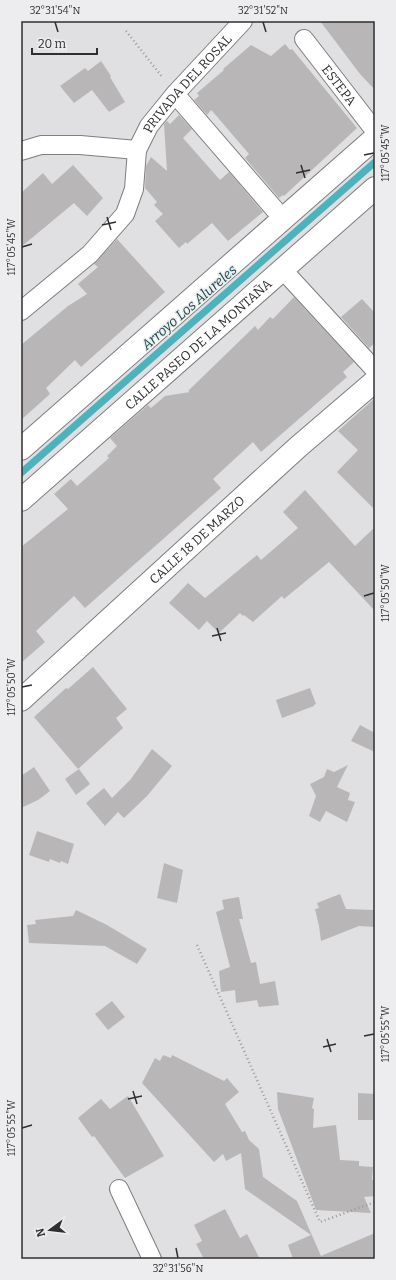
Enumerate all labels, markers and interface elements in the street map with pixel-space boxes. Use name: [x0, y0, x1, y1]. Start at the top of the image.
text: 32°31'54"N: [30, 5, 80, 17]
text: 32°31'52"N: [238, 5, 288, 17]
scale bar: [32, 30, 97, 56]
street label: PRIVADA DEL ROSAL: [140, 32, 235, 135]
text: 20 m: [38, 37, 67, 51]
street label: ESTEPA: [319, 62, 360, 109]
text: 117°05'45"W: [380, 124, 392, 182]
text: 117°05'45"W: [6, 218, 18, 276]
water label: Arroyo Los Alureles: [137, 261, 241, 354]
street label: CALLE PASEO DE LA MONTAÑA: [122, 275, 275, 413]
street label: CALLE 18 DE MARZO: [146, 493, 248, 587]
text: 117°05'50"W: [380, 563, 392, 622]
text: 117°05'50"W: [6, 657, 18, 716]
text: 117°05'55"W: [380, 1005, 392, 1062]
text: 117°05'55"W: [6, 1099, 18, 1156]
north arrow: [30, 1210, 70, 1250]
text: N: [33, 1226, 48, 1238]
text: 32°31'56"N: [153, 1263, 203, 1275]

